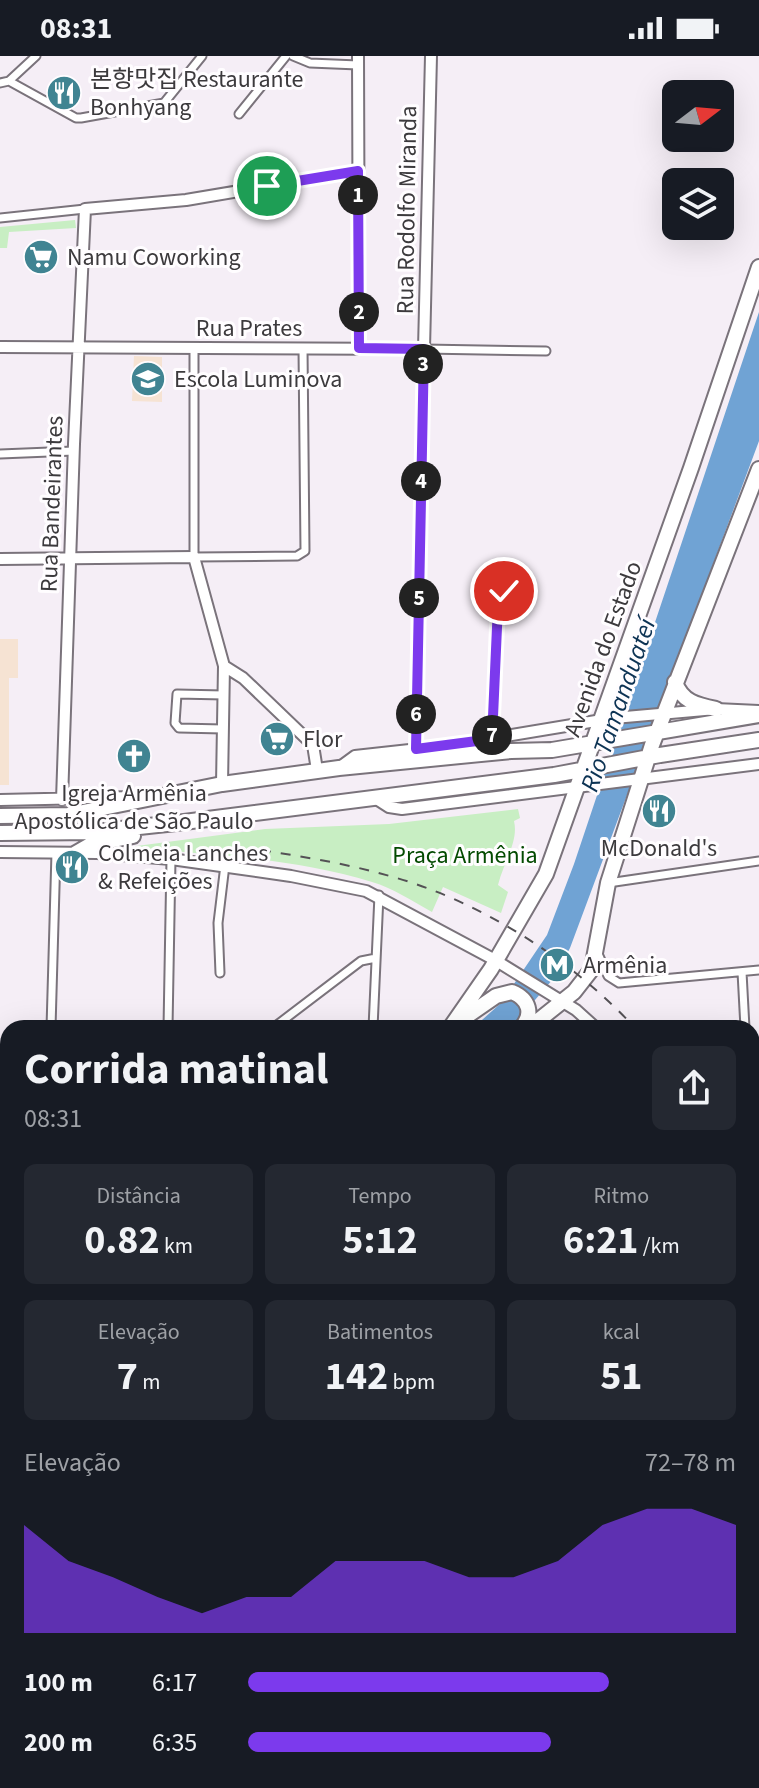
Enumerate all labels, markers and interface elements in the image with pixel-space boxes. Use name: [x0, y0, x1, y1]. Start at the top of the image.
text: 08:31: [40, 7, 112, 50]
place label: 본향맛집 Restaurante Bonhyang: [90, 62, 303, 125]
restaurant icon: 본향맛집 Restaurante Bonhyang: [45, 74, 83, 112]
north arrow: [662, 80, 734, 152]
map controls: [662, 80, 734, 240]
street label: Rua Rodolfo Miranda: [388, 105, 426, 315]
pin: [233, 152, 301, 220]
icon: arrive: [245, 164, 289, 208]
button: layers: [662, 168, 734, 240]
pin: 1: [338, 175, 378, 215]
text: 1: [352, 179, 364, 211]
supermarket icon: Namu Coworking: [22, 238, 60, 276]
place label: Namu Coworking: [67, 240, 241, 275]
pin: 2: [339, 292, 379, 332]
text: 2: [353, 296, 365, 328]
street label: Rua Prates: [196, 311, 302, 346]
pin: 3: [403, 344, 443, 384]
text: 3: [417, 348, 429, 380]
school or university icon: Escola Luminova: [129, 360, 167, 398]
place label: Escola Luminova: [174, 362, 342, 397]
street label: Rua Bandeirantes: [31, 415, 73, 593]
pin: 4: [401, 461, 441, 501]
text: 4: [415, 465, 427, 497]
street label: Avenida do Estado: [555, 556, 651, 742]
pin: [470, 557, 538, 625]
icon: check: [482, 569, 526, 613]
pin: 5: [399, 578, 439, 618]
text: 5: [413, 582, 425, 614]
water label: Rio Tamanduateí: [571, 610, 666, 797]
pin: 6: [396, 694, 436, 734]
text: 6: [410, 698, 422, 730]
pin: 7: [472, 715, 512, 755]
text: 7: [486, 719, 498, 751]
supermarket icon: Flor: [258, 720, 296, 758]
place label: Flor: [303, 722, 343, 757]
church icon: Igreja Armênia Apostólica de São Paulo: [115, 737, 153, 775]
place label: Igreja Armênia Apostólica de São Paulo: [15, 776, 253, 839]
restaurant icon: McDonald's: [640, 792, 678, 830]
place label: McDonald's: [601, 831, 717, 866]
place label: Colmeia Lanches & Refeições: [98, 836, 268, 899]
park label: Praça Armênia: [392, 838, 538, 873]
restaurant icon: Colmeia Lanches & Refeições: [53, 848, 91, 886]
metro station icon: Armênia: [538, 946, 576, 984]
place label: Armênia: [583, 948, 667, 983]
text: Corrida matinal: [24, 1038, 328, 1101]
button: share: [652, 1046, 736, 1130]
text: 08:31: [24, 1100, 82, 1137]
text: Distância: [96, 1180, 181, 1212]
text: Tempo: [348, 1180, 412, 1212]
text: Ritmo: [594, 1180, 649, 1212]
text: 0.82: [84, 1212, 160, 1269]
text: 5:12: [342, 1212, 418, 1269]
text: 6:21: [563, 1212, 638, 1269]
text: km: [160, 1230, 193, 1262]
text: /km: [638, 1230, 680, 1262]
text: Elevação: [98, 1316, 180, 1348]
text: Batimentos: [327, 1316, 433, 1348]
text: kcal: [603, 1316, 640, 1348]
text: 7: [117, 1348, 138, 1405]
text: 142: [325, 1348, 388, 1405]
text: 51: [600, 1348, 642, 1405]
text: m: [138, 1366, 161, 1398]
text: bpm: [388, 1366, 435, 1398]
text: Elevação: [24, 1444, 121, 1481]
text: 72–78 m: [645, 1444, 736, 1481]
text: 100 m: [24, 1664, 93, 1701]
text: 6:17: [152, 1664, 197, 1701]
text: 200 m: [24, 1724, 93, 1761]
text: 6:35: [152, 1724, 197, 1761]

